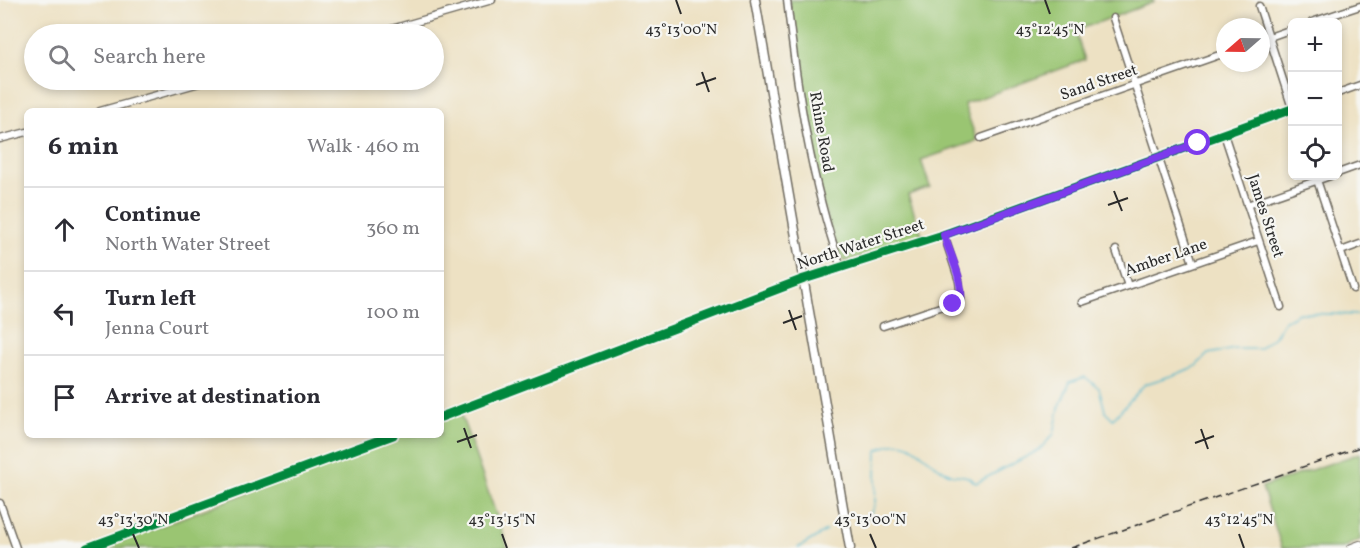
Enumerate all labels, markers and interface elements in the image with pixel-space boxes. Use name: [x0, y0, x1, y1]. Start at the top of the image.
north arrow: [1216, 18, 1270, 72]
map controls: [1288, 18, 1342, 180]
button: +: [1288, 18, 1342, 72]
text: 43°13'00"N: [645, 20, 717, 41]
text: 43°12'45"N: [1015, 20, 1085, 41]
search box: [24, 24, 444, 90]
icon: search: [45, 41, 78, 74]
text: Search here: [93, 42, 206, 73]
street label: Sand Street: [1057, 59, 1141, 107]
button: −: [1288, 72, 1342, 126]
street label: Rhine Road: [803, 90, 839, 174]
button: locate: [1288, 126, 1342, 180]
text: 6 min: [48, 129, 119, 165]
route start: [1184, 129, 1210, 155]
text: Walk · 460 m: [307, 133, 420, 161]
street label: James Street: [1241, 171, 1289, 261]
text: Continue: [105, 200, 201, 231]
icon: ahead: [48, 213, 81, 246]
street label: North Water Street: [795, 214, 928, 276]
text: 360 m: [366, 215, 420, 243]
text: North Water Street: [105, 231, 271, 259]
street label: Amber Lane: [1122, 234, 1210, 282]
text: Turn left: [105, 284, 196, 315]
route end: [939, 290, 965, 316]
icon: left: [48, 297, 81, 330]
text: 100 m: [366, 299, 420, 327]
text: Jenna Court: [105, 315, 209, 343]
icon: arrive: [48, 381, 81, 414]
text: Arrive at destination: [105, 382, 321, 413]
text: 43°13'30"N: [98, 510, 168, 531]
text: 43°13'15"N: [468, 510, 536, 531]
text: 43°13'00"N: [834, 510, 906, 531]
text: 43°12'45"N: [1204, 510, 1274, 531]

